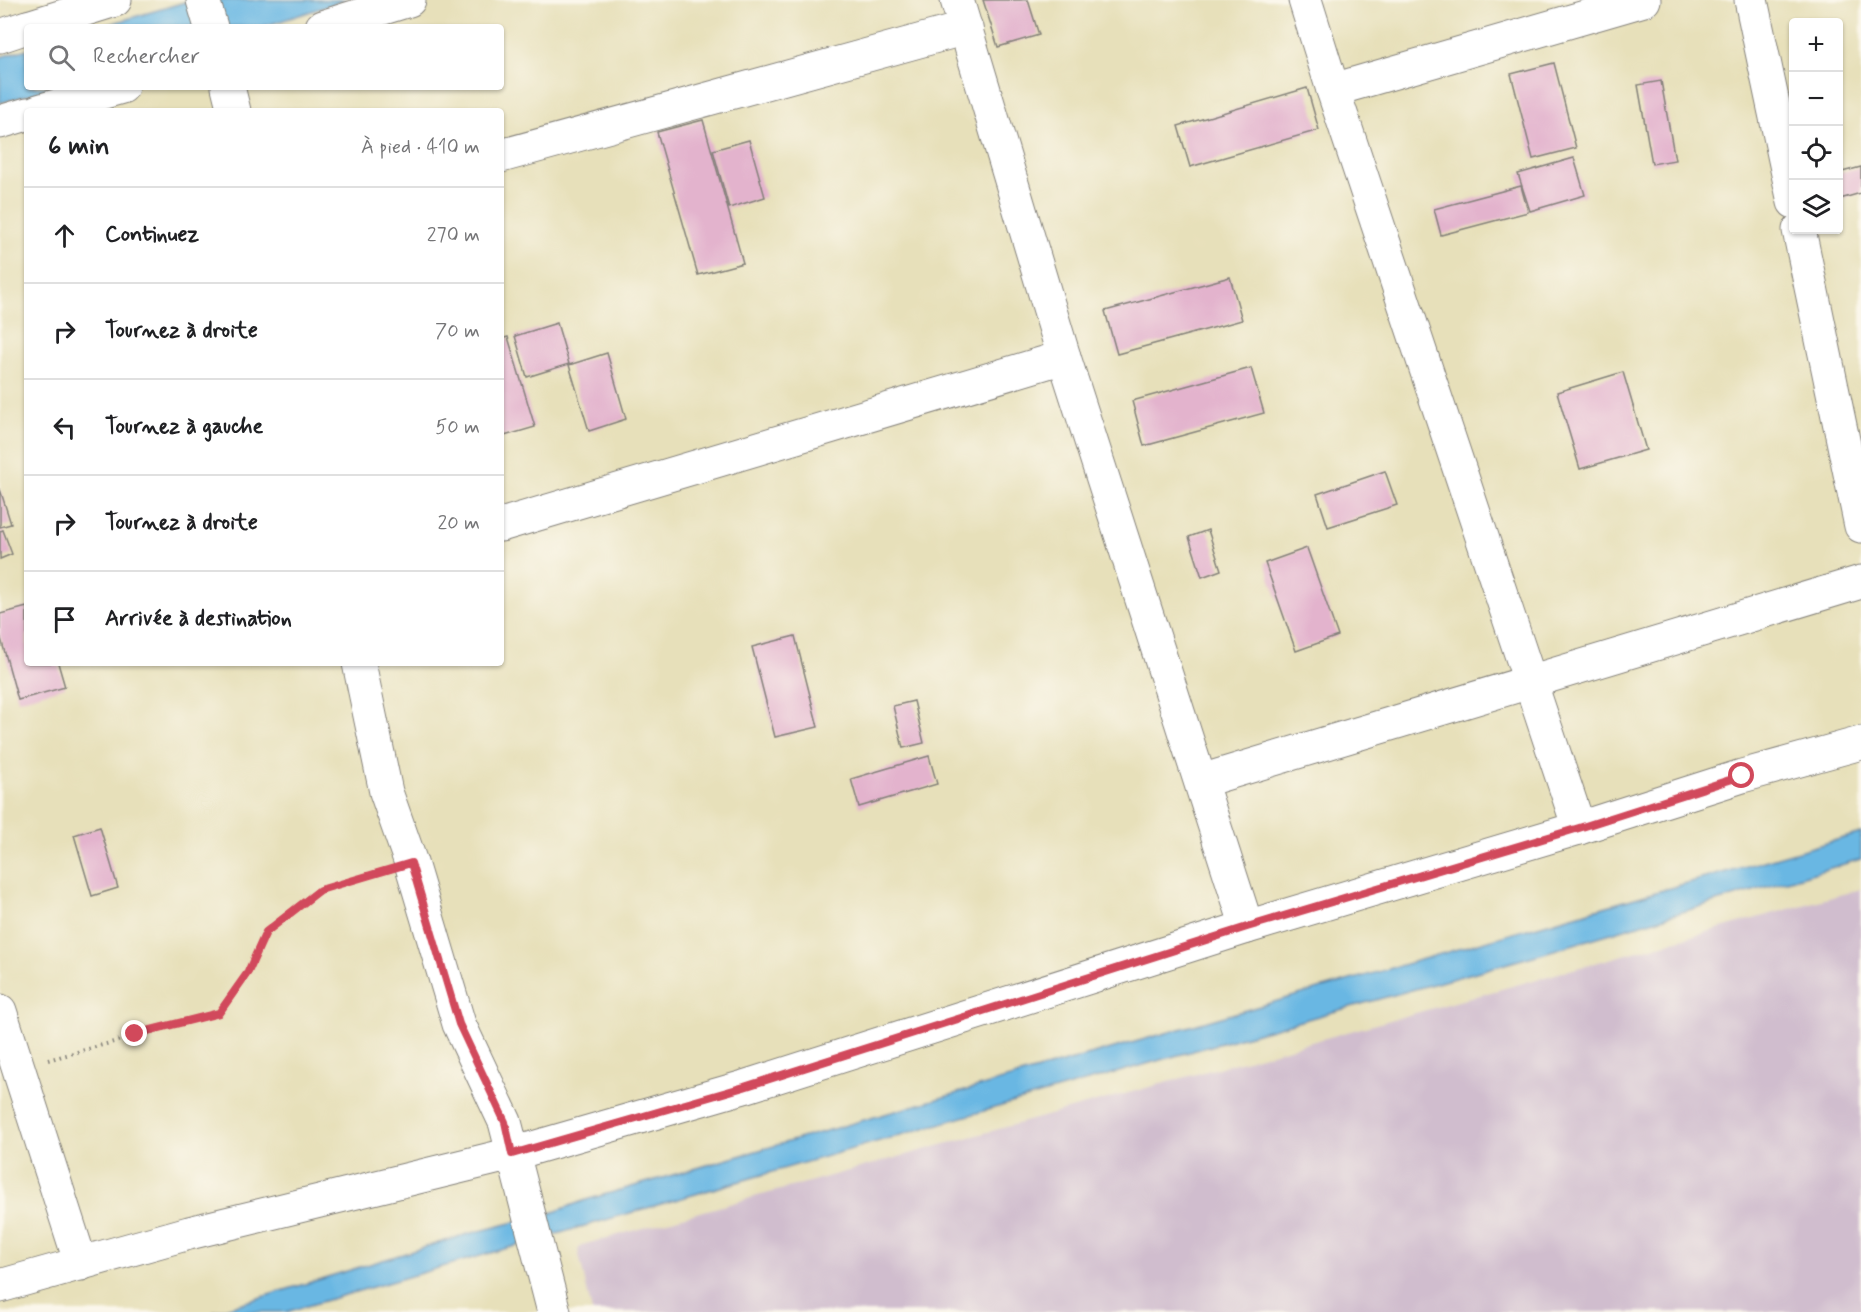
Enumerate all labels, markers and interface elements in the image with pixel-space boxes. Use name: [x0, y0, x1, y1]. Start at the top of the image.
map controls: [1789, 18, 1843, 234]
button: +: [1789, 18, 1843, 72]
search box: [24, 24, 504, 90]
icon: search: [45, 41, 78, 74]
text: Rechercher: [93, 43, 200, 71]
button: −: [1789, 72, 1843, 126]
button: locate: [1789, 126, 1843, 180]
text: 6 min: [48, 130, 110, 164]
text: À pied · 410 m: [361, 134, 480, 161]
button: layers: [1789, 180, 1843, 234]
icon: ahead: [48, 219, 81, 252]
text: Continuez: [105, 221, 199, 249]
text: 270 m: [427, 222, 480, 249]
icon: right: [48, 315, 81, 348]
text: Tournez à droite: [105, 317, 258, 345]
text: 70 m: [435, 318, 480, 345]
icon: left: [48, 411, 81, 444]
text: Tournez à gauche: [105, 413, 263, 441]
text: 50 m: [435, 414, 480, 441]
icon: right: [48, 507, 81, 540]
text: Tournez à droite: [105, 509, 258, 537]
text: 20 m: [437, 510, 480, 537]
icon: arrive: [48, 603, 81, 636]
text: Arrivée à destination: [105, 605, 292, 633]
route start: [1728, 762, 1754, 788]
route end: [121, 1020, 147, 1046]

